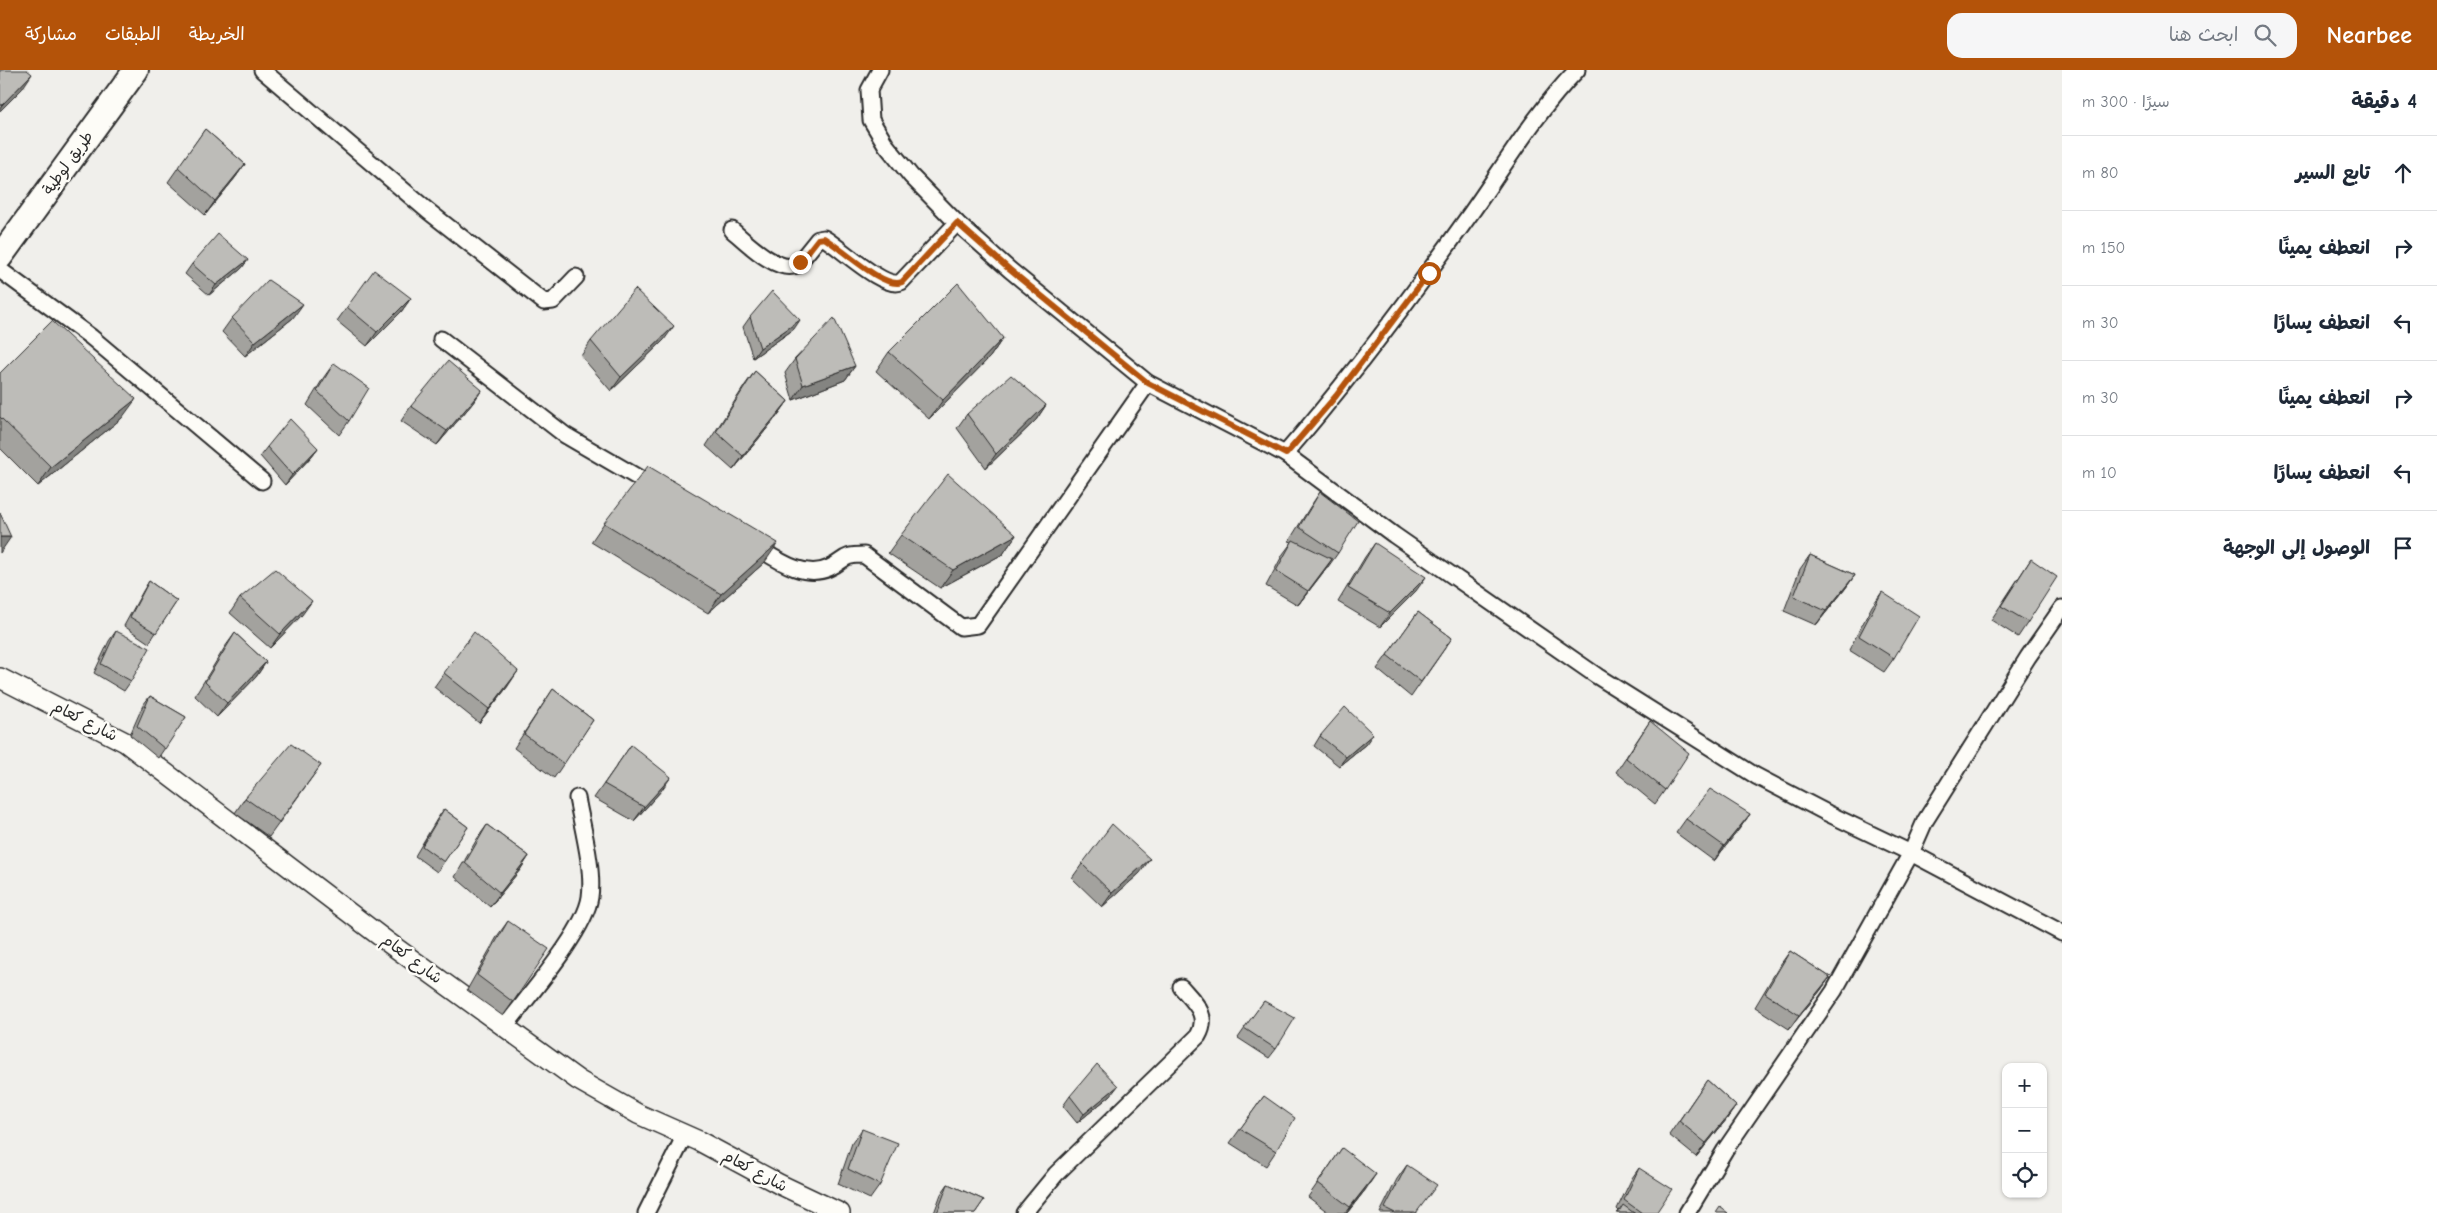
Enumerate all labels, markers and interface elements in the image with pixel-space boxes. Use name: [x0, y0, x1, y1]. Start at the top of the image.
search box: [1947, 13, 2297, 58]
icon: search: [2251, 21, 2279, 49]
text: Nearbee: [2327, 21, 2412, 49]
text: مشاركة: [25, 24, 77, 45]
text: الطبقات: [105, 24, 161, 45]
text: الخريطة: [189, 24, 245, 45]
text: ابحث هنا: [2169, 24, 2239, 46]
text: 4 دقيقة: [2351, 89, 2417, 113]
text: سيرًا · 300 m: [2082, 93, 2170, 111]
street label: طريق لوطية: [39, 128, 98, 199]
icon: ahead: [2389, 159, 2417, 187]
text: تابع السير: [2296, 162, 2370, 184]
text: 80 m: [2082, 164, 2119, 182]
icon: right: [2389, 234, 2417, 262]
text: انعطف يمينًا: [2278, 237, 2370, 259]
text: 150 m: [2082, 239, 2125, 257]
route end: [789, 251, 812, 274]
route start: [1418, 262, 1441, 285]
icon: left: [2389, 309, 2417, 337]
text: انعطف يسارًا: [2273, 312, 2370, 334]
text: 30 m: [2082, 314, 2118, 332]
icon: right: [2389, 384, 2417, 412]
text: انعطف يمينًا: [2278, 387, 2370, 409]
text: 30 m: [2082, 389, 2118, 407]
icon: left: [2389, 459, 2417, 487]
text: انعطف يسارًا: [2273, 462, 2370, 484]
text: 10 m: [2082, 464, 2117, 482]
icon: arrive: [2389, 534, 2417, 562]
text: الوصول إلى الوجهة: [2223, 537, 2370, 559]
street label: شارع كعام: [48, 697, 121, 748]
street label: شارع كعام: [377, 931, 446, 990]
map controls: [2002, 1063, 2047, 1198]
button: +: [2002, 1063, 2047, 1108]
button: −: [2002, 1108, 2047, 1153]
street label: شارع كعام: [718, 1147, 790, 1198]
button: locate: [2002, 1153, 2047, 1198]

